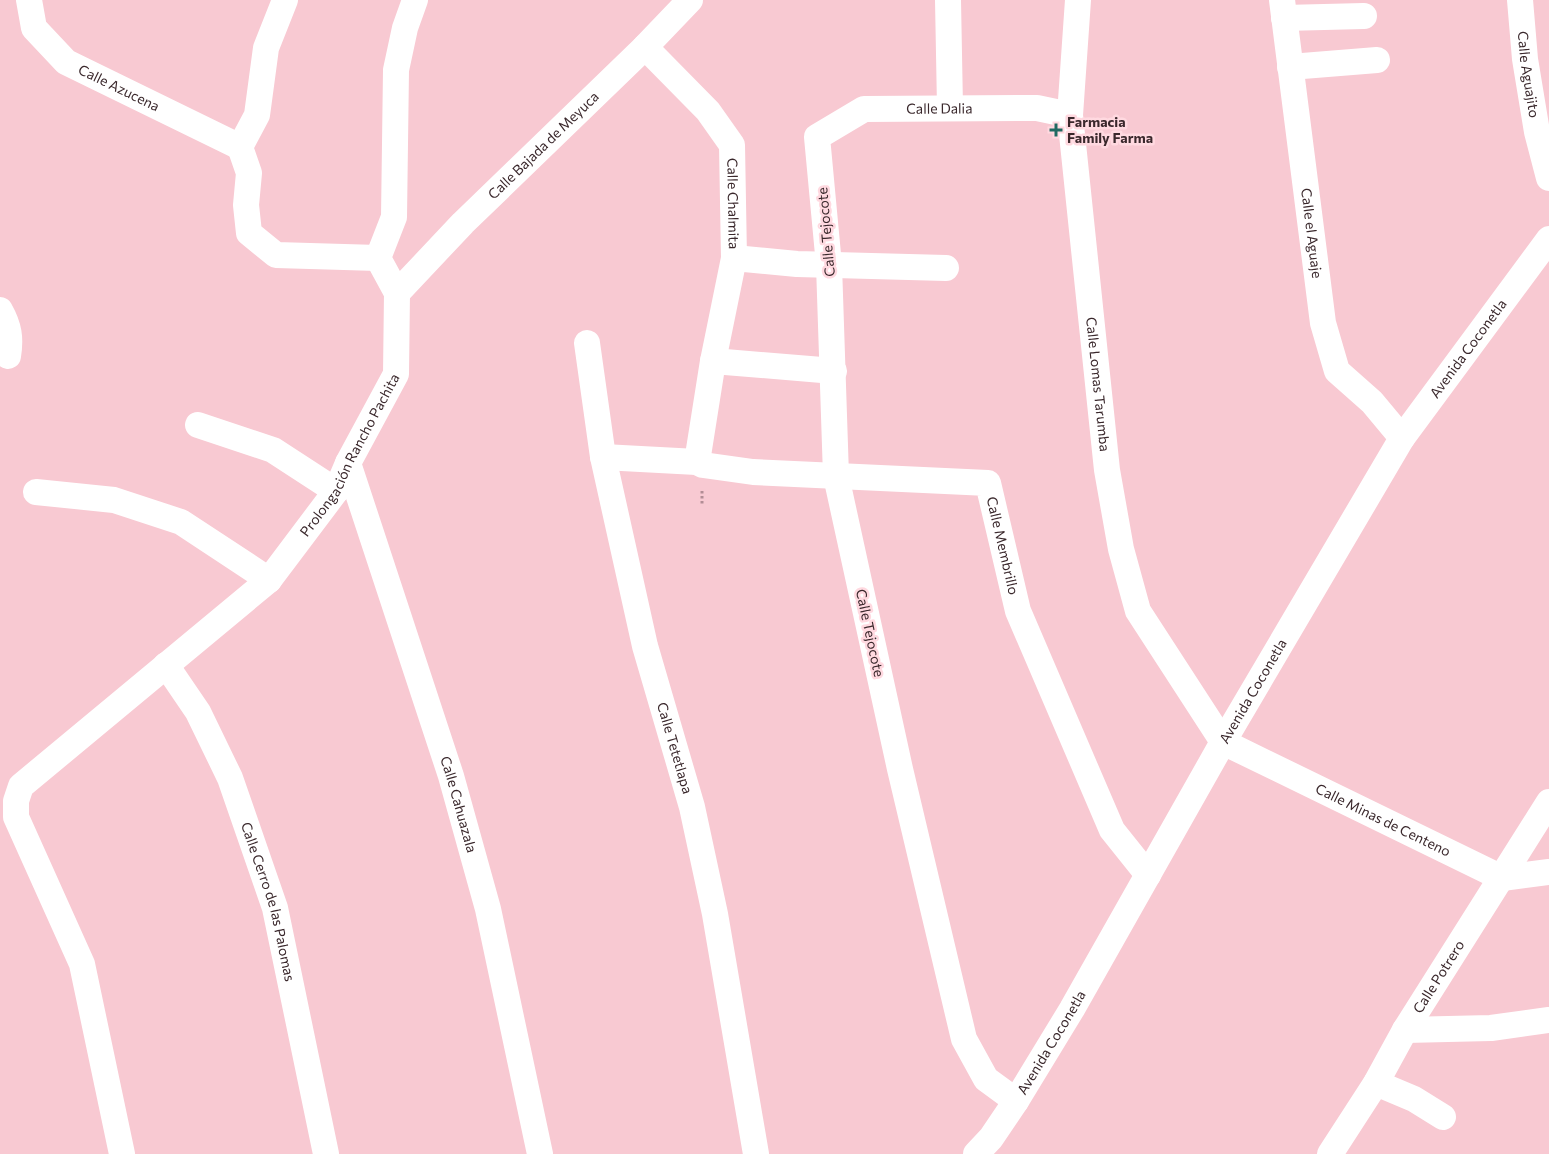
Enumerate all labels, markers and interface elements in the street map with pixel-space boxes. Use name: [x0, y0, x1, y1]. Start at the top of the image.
street label: Calle Aguajito: [1515, 30, 1544, 119]
street label: Calle Azucena: [76, 60, 163, 114]
street label: Calle Bajada de Meyuca: [484, 88, 602, 202]
street label: Calle Dalia: [906, 99, 973, 117]
place label: Farmacia Family Farma: [1067, 113, 1153, 146]
marker: Farmacia Family Farma: [1049, 123, 1063, 137]
street label: Calle Chalmita: [724, 158, 743, 249]
street label: Calle Tejocote: [813, 187, 838, 277]
street label: Calle el Aguaje: [1298, 187, 1326, 279]
street label: Avenida Coconetla: [1426, 296, 1510, 401]
street label: Calle Lomas Tarumba: [1083, 316, 1114, 452]
street label: Prolongación Rancho Pachita: [296, 370, 403, 539]
street label: Calle Membrillo: [983, 495, 1023, 596]
street label: Calle Tejocote: [853, 587, 888, 678]
street label: Avenida Coconetla: [1215, 636, 1290, 746]
street label: Calle Tetetlapa: [654, 700, 697, 796]
street label: Calle Cahuazala: [437, 754, 481, 854]
street label: Calle Minas de Centeno: [1313, 779, 1454, 860]
street label: Calle Cerro de las Palomas: [238, 820, 299, 983]
street label: Calle Potrero: [1409, 937, 1468, 1016]
street label: Avenida Coconetla: [1013, 987, 1089, 1097]

